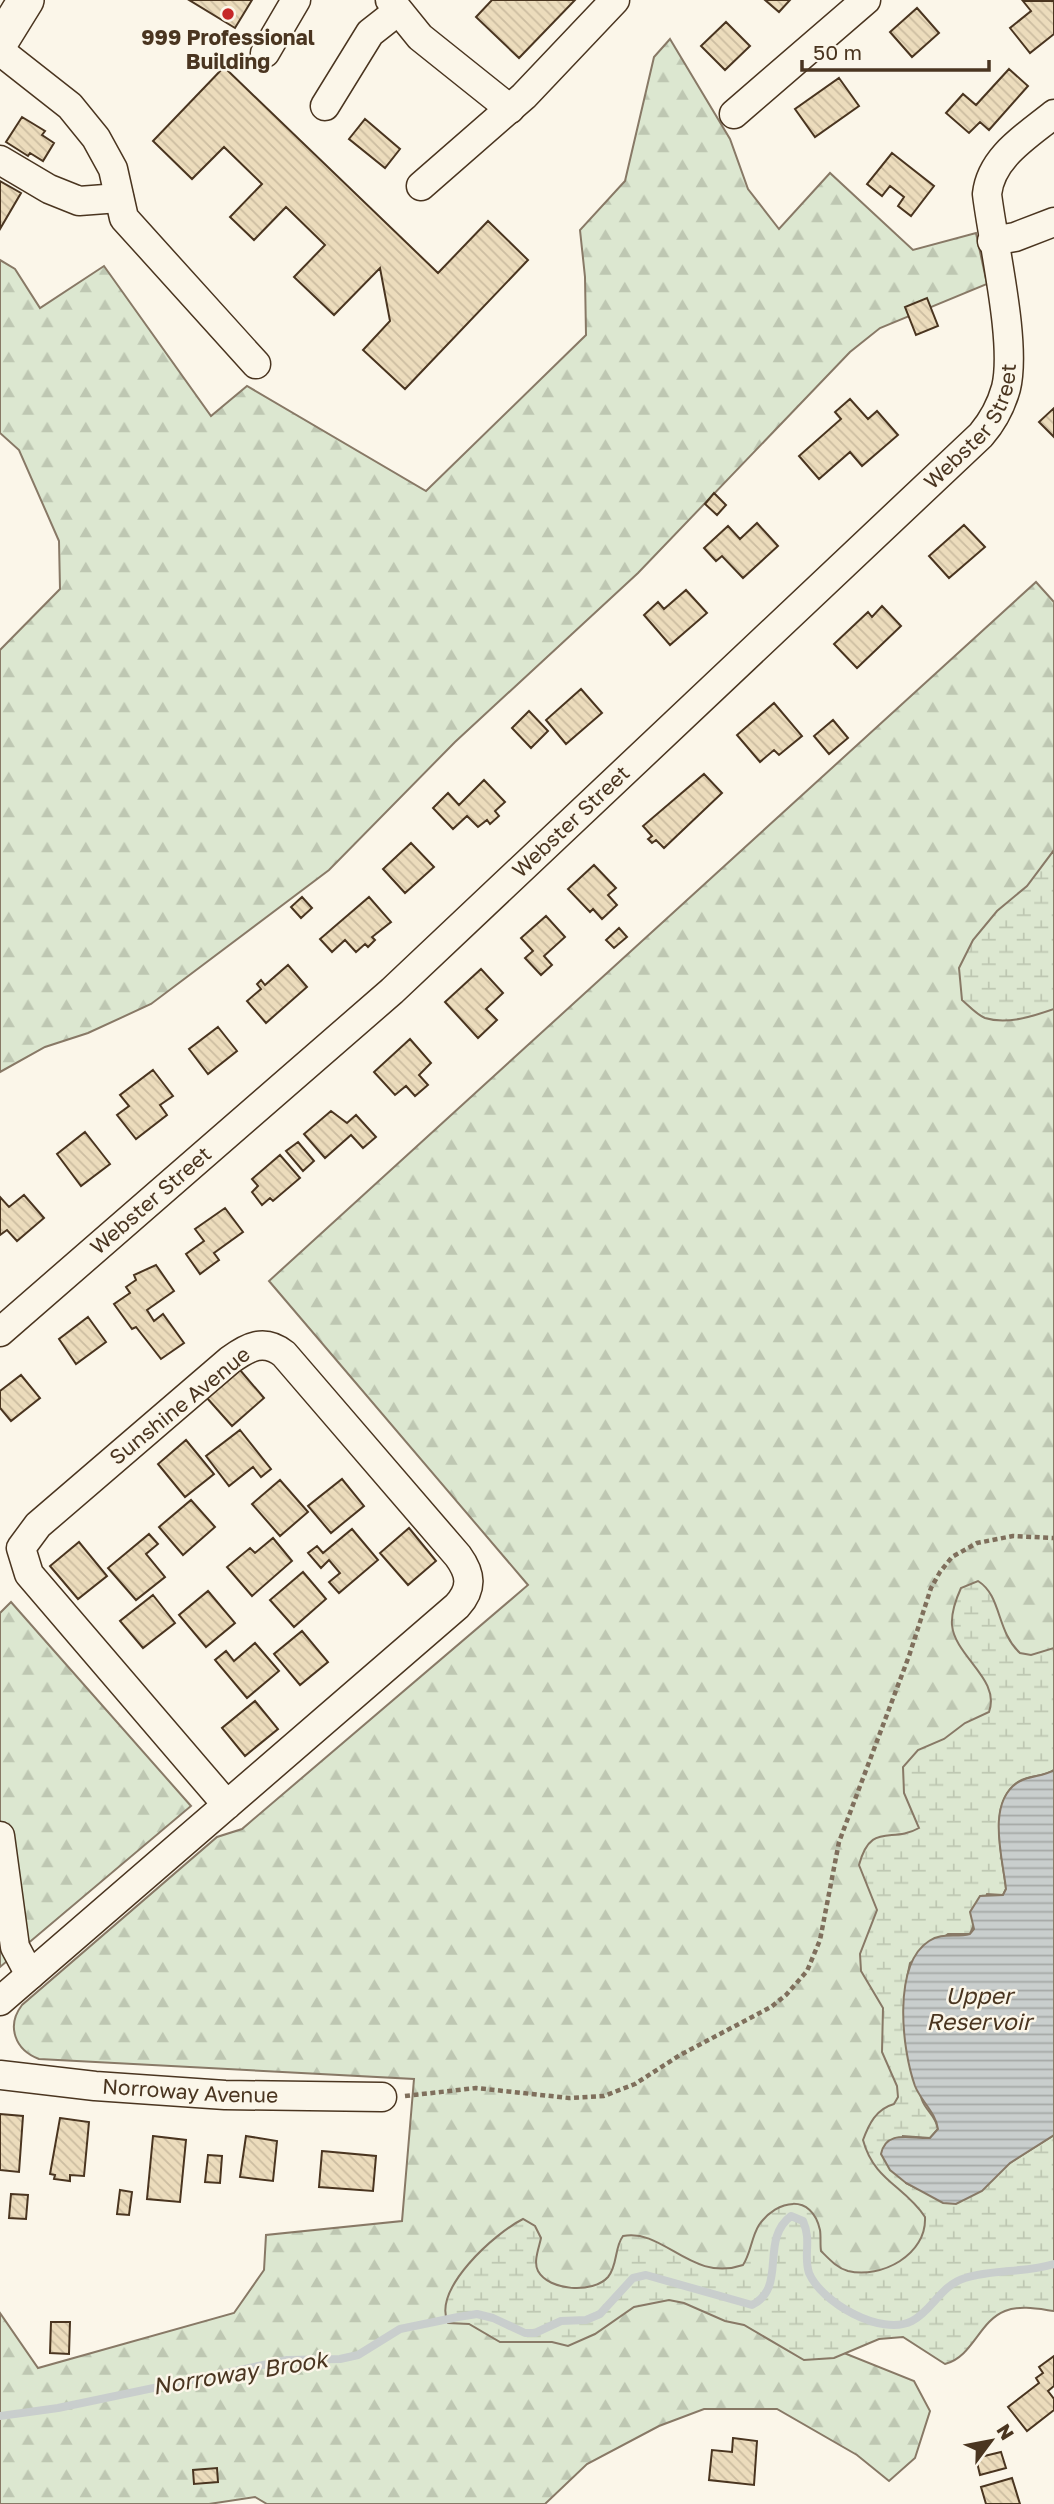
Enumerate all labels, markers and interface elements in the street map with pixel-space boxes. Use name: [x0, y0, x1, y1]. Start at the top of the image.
marker: 999 Professional Building: [220, 6, 236, 22]
place label: 999 Professional Building: [141, 24, 315, 74]
scale bar: [802, 28, 989, 72]
text: 50 m: [813, 39, 862, 65]
street label: Webster Street: [918, 363, 1021, 494]
street label: Webster Street: [506, 760, 635, 883]
street label: Webster Street: [84, 1140, 216, 1260]
street label: Sunshine Avenue: [104, 1341, 255, 1470]
water label: Upper Reservoir: [926, 1981, 1035, 2035]
street label: Norroway Avenue: [101, 2073, 278, 2108]
water label: Norroway Brook: [150, 2344, 331, 2400]
north arrow: [956, 2406, 1026, 2476]
text: N: [992, 2420, 1019, 2444]

